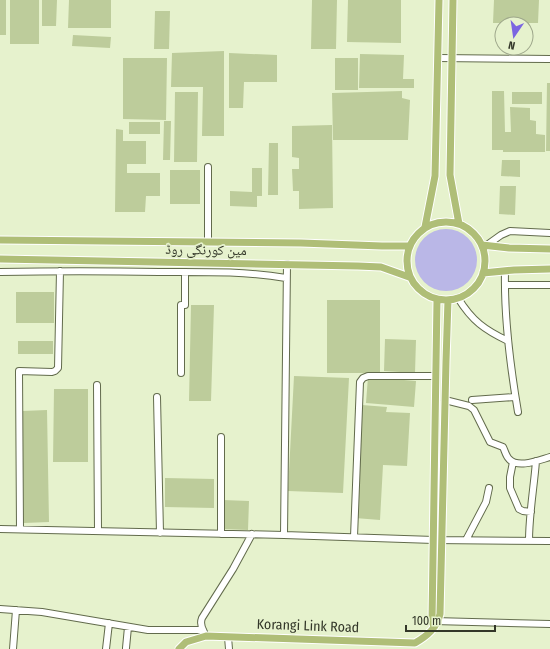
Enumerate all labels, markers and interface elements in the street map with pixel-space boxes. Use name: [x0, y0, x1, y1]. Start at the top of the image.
north arrow: [494, 16, 534, 56]
text: N: [507, 38, 517, 52]
street label: مین کورنگی روڈ: [165, 241, 247, 259]
scale bar: [406, 607, 495, 633]
text: 100 m: [412, 614, 441, 628]
street label: Korangi Link Road: [256, 616, 360, 636]

